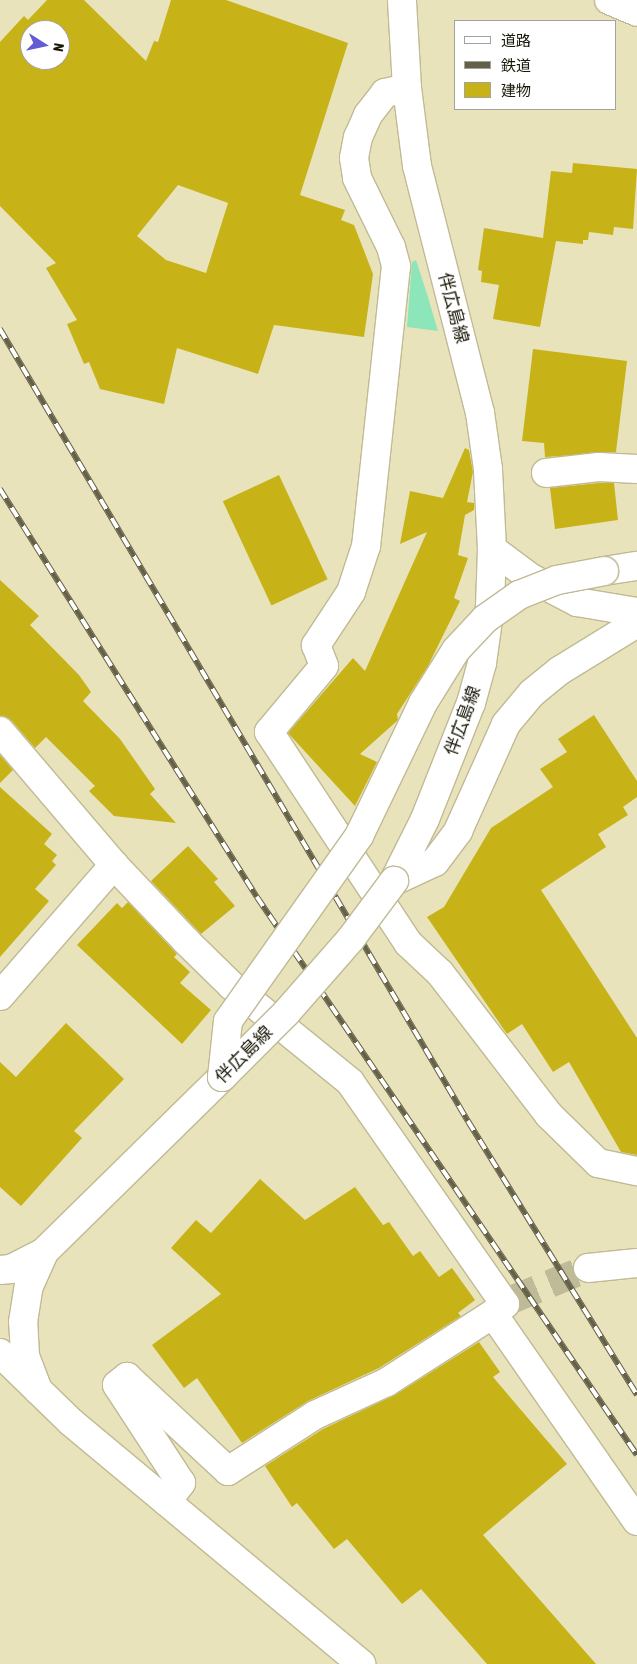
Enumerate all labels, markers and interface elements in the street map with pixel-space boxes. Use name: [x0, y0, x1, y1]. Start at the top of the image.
north arrow: [20, 20, 70, 70]
legend: [454, 20, 617, 110]
text: 道路: [501, 32, 531, 49]
text: N: [50, 42, 67, 53]
text: 鉄道: [501, 57, 531, 74]
text: 建物: [501, 82, 531, 99]
street label: 伴広島線: [433, 270, 473, 346]
street label: 伴広島線: [441, 683, 485, 759]
street label: 伴広島線: [211, 1022, 277, 1088]

